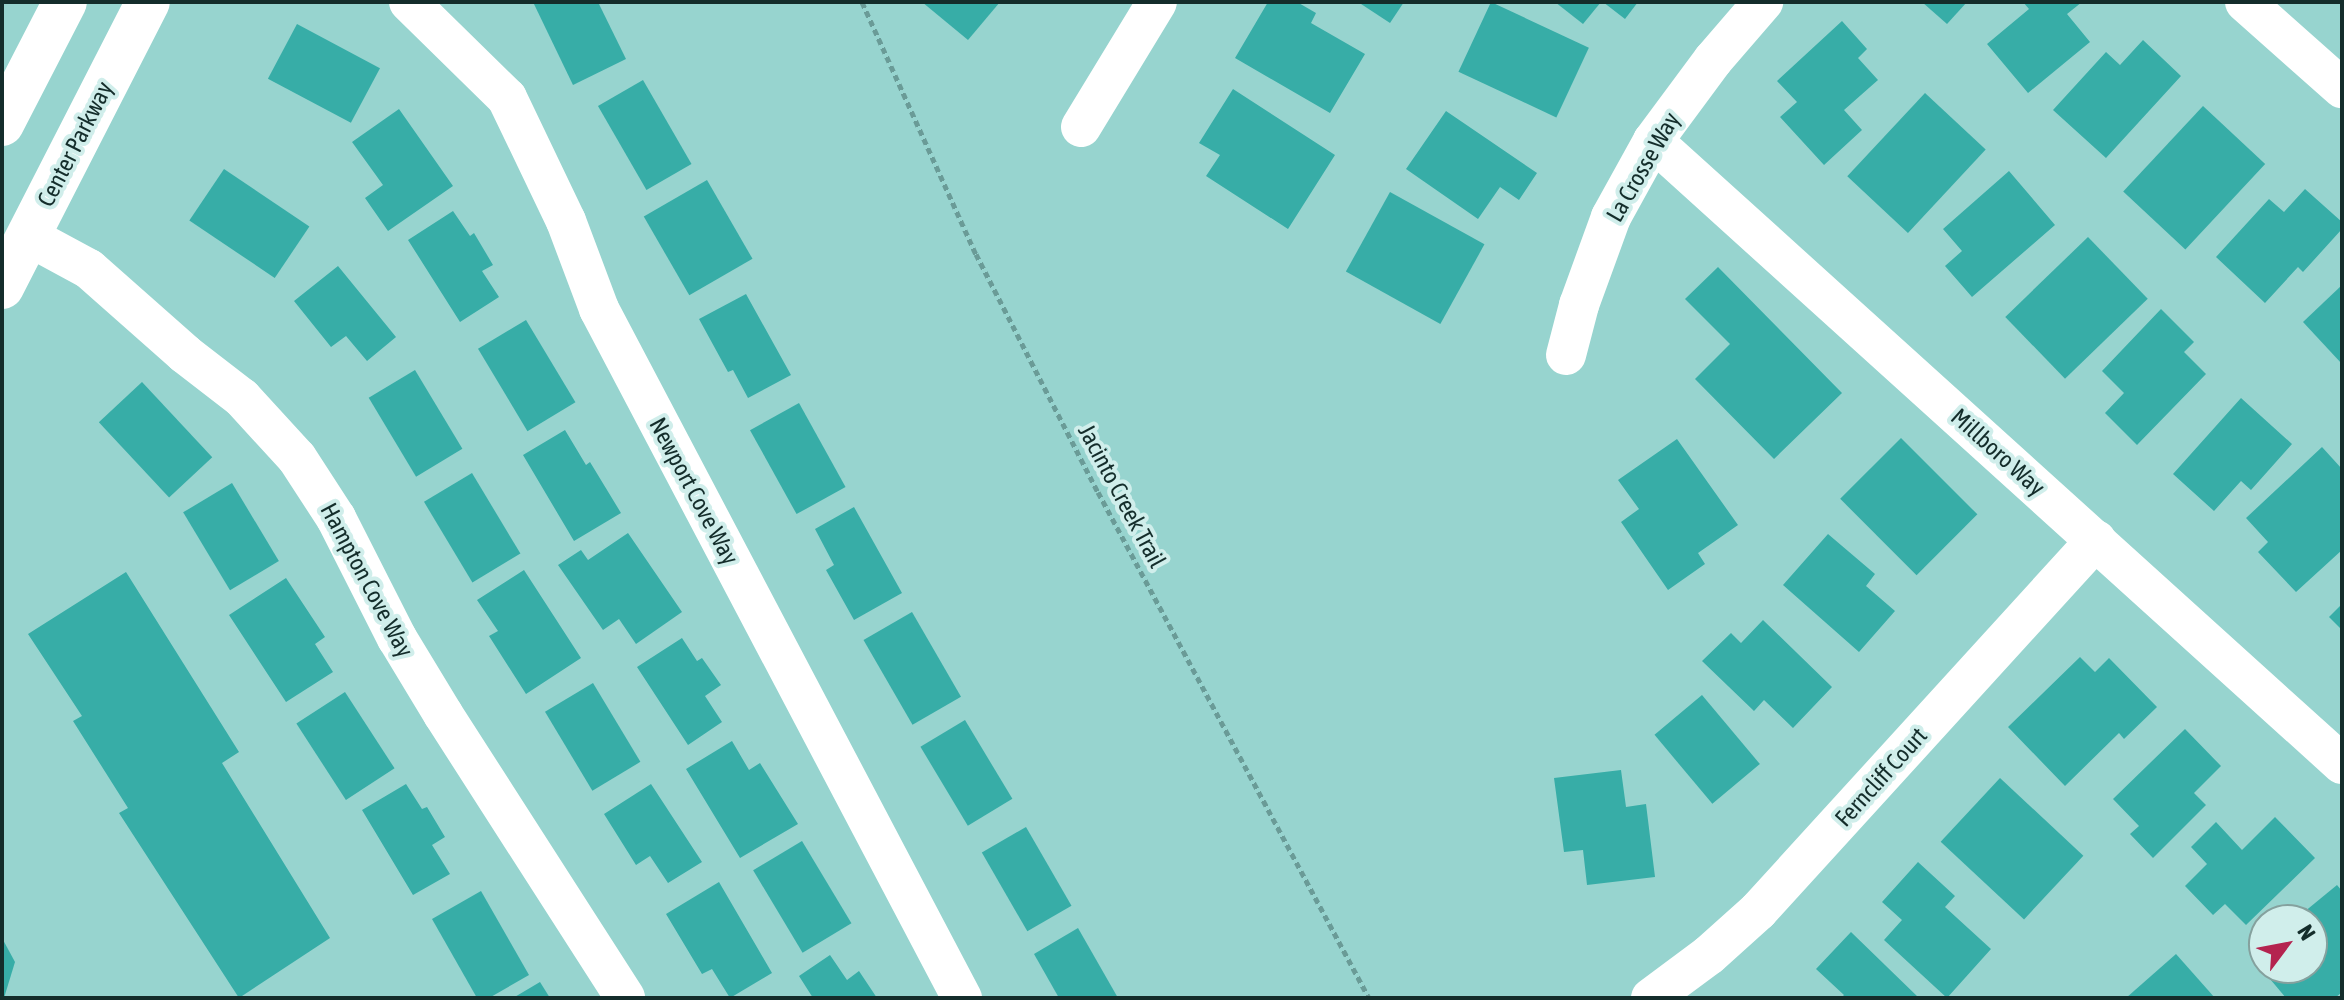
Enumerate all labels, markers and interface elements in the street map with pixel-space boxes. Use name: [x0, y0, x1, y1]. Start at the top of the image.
street label: Center Parkway: [31, 77, 119, 211]
street label: La Crosse Way: [1600, 107, 1686, 227]
street label: Millboro Way: [1945, 402, 2051, 502]
street label: Newport Cove Way: [643, 413, 745, 569]
street label: Jacinto Creek Trail: [1072, 419, 1172, 573]
street label: Hampton Cove Way: [314, 498, 420, 662]
street label: Ferncliff Court: [1829, 722, 1933, 832]
north arrow: [2248, 904, 2328, 984]
text: N: [2292, 920, 2321, 945]

